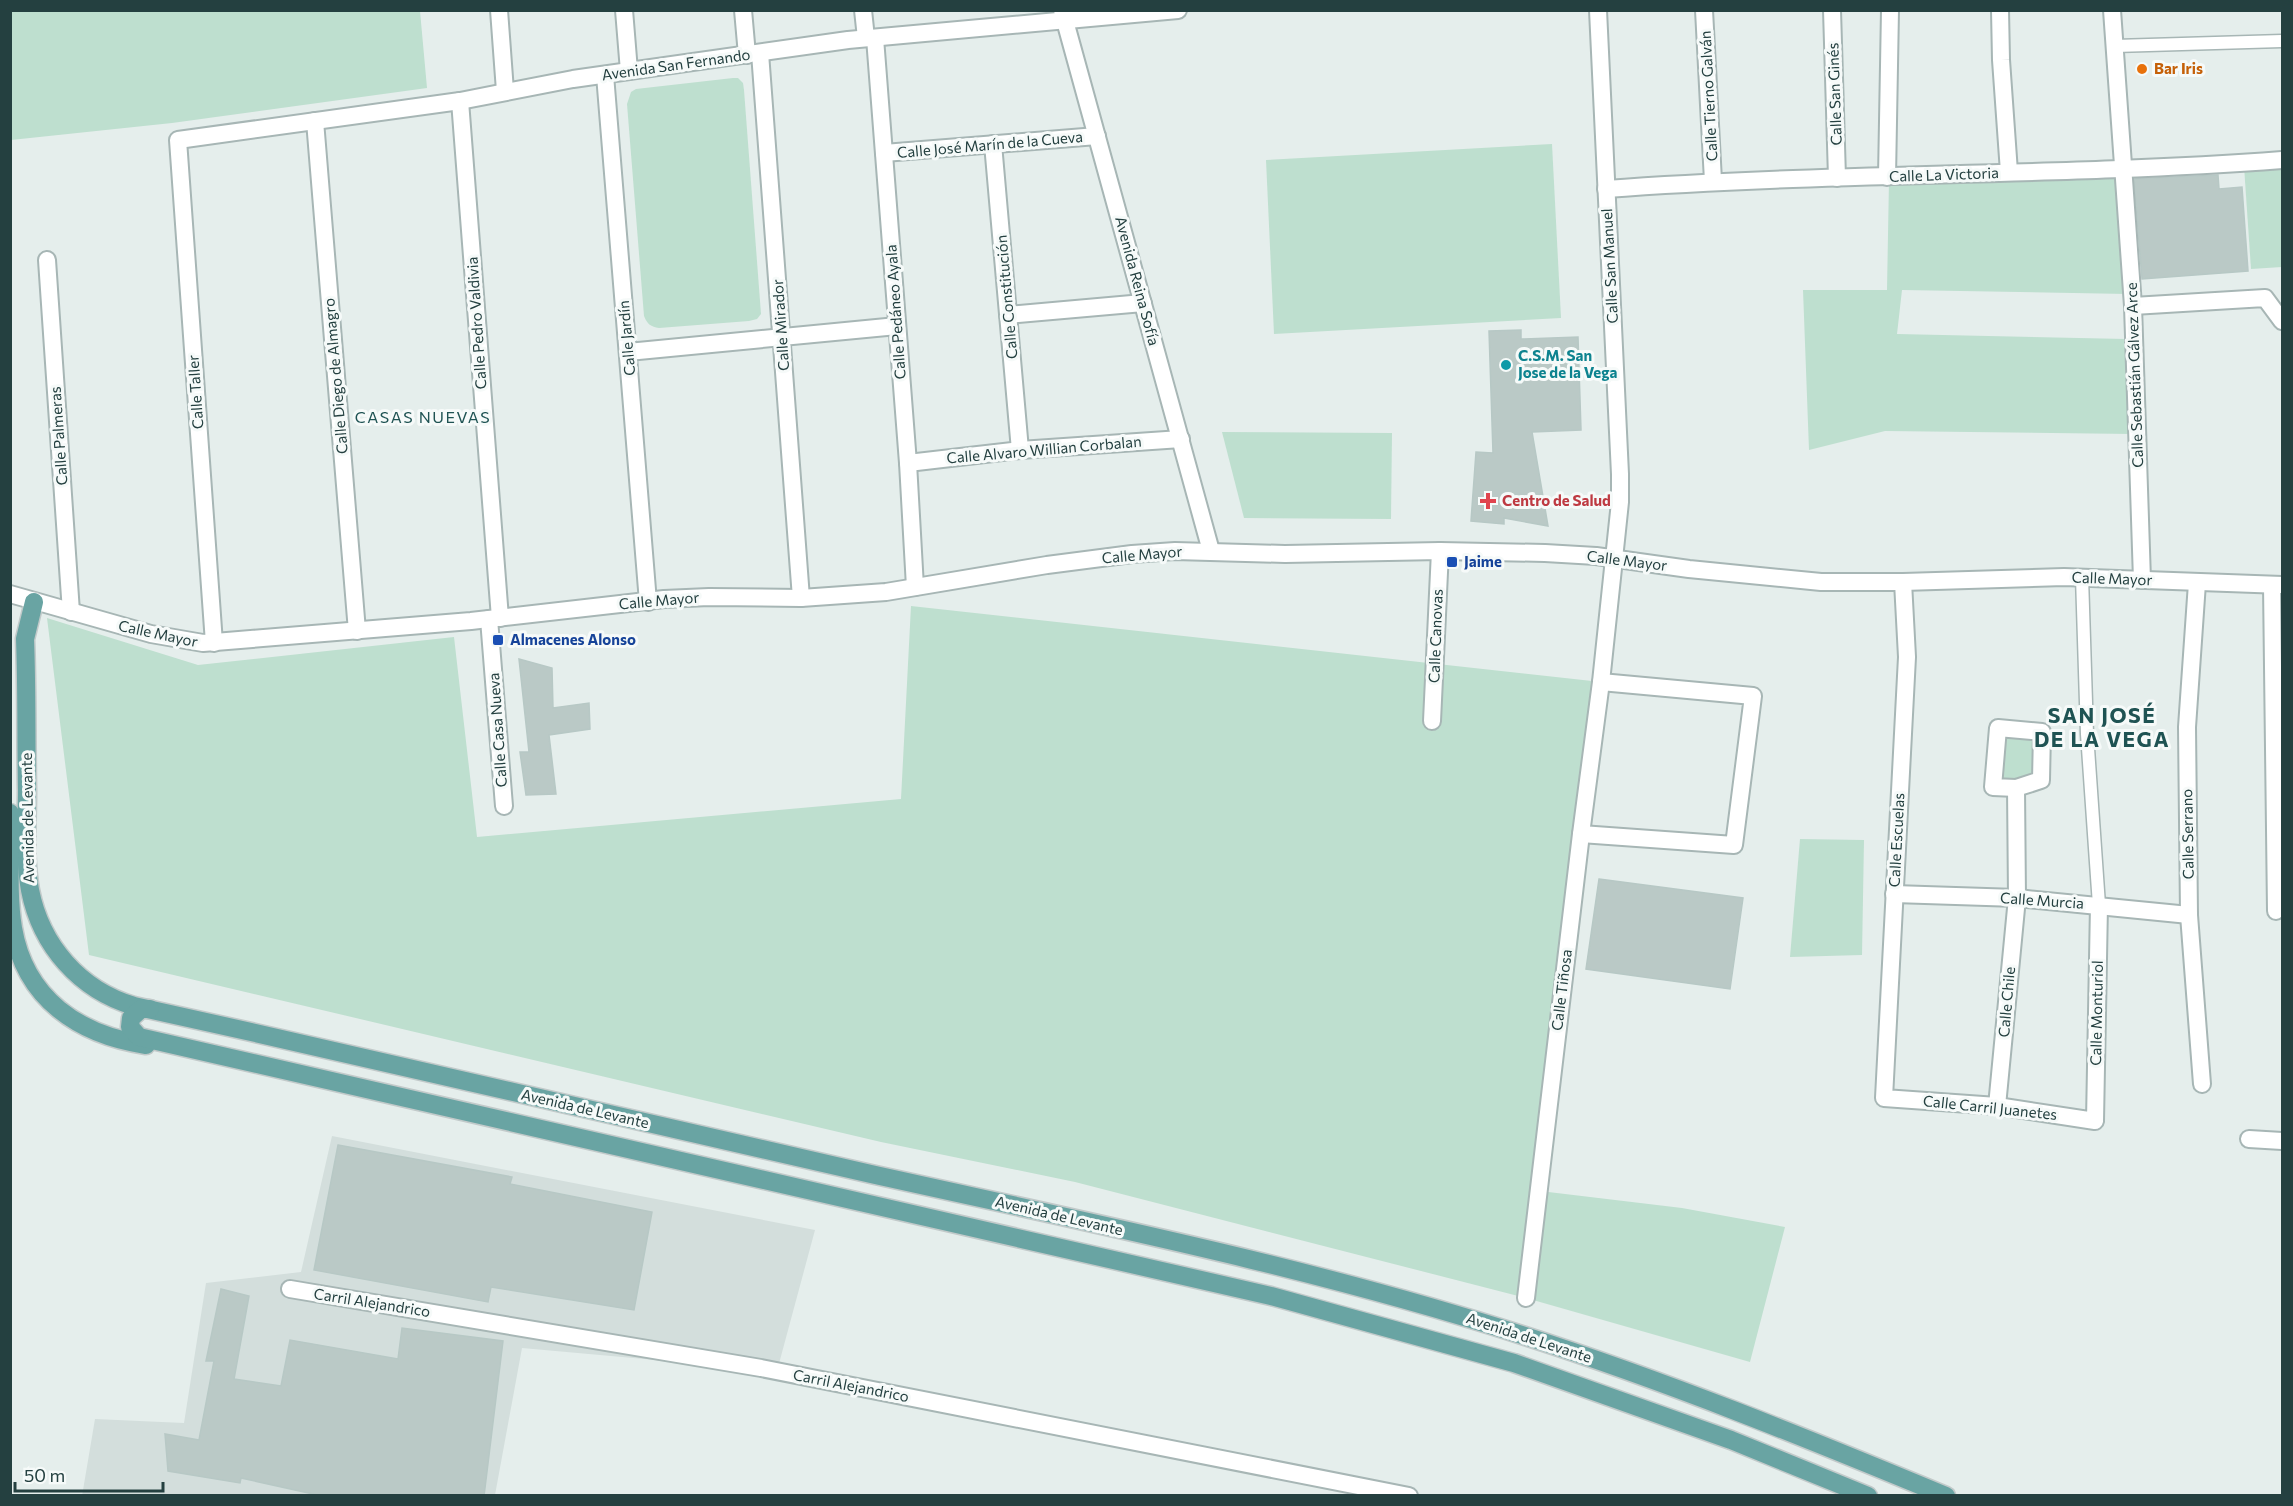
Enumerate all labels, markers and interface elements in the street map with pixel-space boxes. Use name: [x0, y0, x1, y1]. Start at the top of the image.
street label: Calle Tierno Galván: [1696, 30, 1720, 162]
street label: Calle San Ginés: [1823, 42, 1845, 146]
street label: Avenida San Fernando: [600, 45, 751, 83]
place label: Bar Iris: [2154, 59, 2203, 77]
marker: Bar Iris: [2135, 62, 2149, 76]
street label: Calle José Marín de la Cueva: [896, 127, 1084, 161]
street label: Calle La Victoria: [1889, 163, 1999, 185]
street label: Calle San Manuel: [1597, 208, 1621, 324]
street label: Avenida Reina Sofía: [1112, 214, 1164, 347]
street label: Calle Constitución: [992, 234, 1020, 360]
street label: Calle Pedáneo Ayala: [881, 244, 909, 380]
street label: Calle Pedro Valdivia: [462, 256, 490, 390]
street label: Calle Mirador: [768, 279, 792, 372]
street label: Calle Sebastián Gálvez Arce: [2122, 282, 2146, 468]
street label: Calle Diego de Almagro: [319, 297, 351, 455]
street label: Calle Jardín: [614, 300, 638, 377]
place label: C.S.M. San Jose de la Vega: [1518, 346, 1617, 381]
street label: Calle Taller: [183, 354, 207, 430]
marker: C.S.M. San Jose de la Vega: [1499, 358, 1513, 372]
street label: Calle Palmeras: [46, 386, 70, 486]
district label: CASAS NUEVAS: [355, 407, 491, 426]
street label: Calle Alvaro Willian Corbalan: [946, 432, 1142, 467]
place label: Centro de Salud: [1502, 491, 1611, 509]
marker: Centro de Salud: [1479, 492, 1497, 510]
street label: Calle Mayor: [1101, 542, 1183, 566]
street label: Calle Mayor: [1586, 546, 1668, 574]
place label: Jaime: [1464, 552, 1502, 570]
marker: Jaime: [1445, 555, 1459, 569]
street label: Calle Mayor: [2071, 568, 2153, 588]
street label: Calle Mayor: [618, 588, 700, 612]
street label: Calle Canovas: [1424, 588, 1446, 683]
street label: Calle Mayor: [117, 616, 200, 650]
place label: Almacenes Alonso: [510, 630, 636, 648]
marker: Almacenes Alonso: [491, 633, 505, 647]
street label: Calle Casa Nueva: [484, 672, 510, 788]
district label: SAN JOSÉ DE LA VEGA: [2034, 702, 2170, 751]
street label: Avenida de Levante: [17, 752, 37, 883]
street label: Calle Serrano: [2177, 789, 2197, 879]
street label: Calle Escuelas: [1885, 792, 1907, 888]
street label: Calle Murcia: [2000, 888, 2085, 912]
street label: Calle Tiñosa: [1547, 948, 1575, 1032]
street label: Calle Monturiol: [2086, 960, 2106, 1066]
street label: Calle Chile: [1994, 966, 2018, 1038]
street label: Avenida de Levante: [520, 1085, 651, 1132]
street label: Calle Carril Juanetes: [1922, 1091, 2058, 1123]
street label: Avenida de Levante: [994, 1192, 1125, 1239]
street label: Carril Alejandrico: [313, 1284, 432, 1320]
street label: Avenida de Levante: [1464, 1308, 1594, 1366]
street label: Carril Alejandrico: [792, 1365, 911, 1405]
scale bar: [15, 1455, 164, 1493]
text: 50 m: [24, 1464, 65, 1486]

